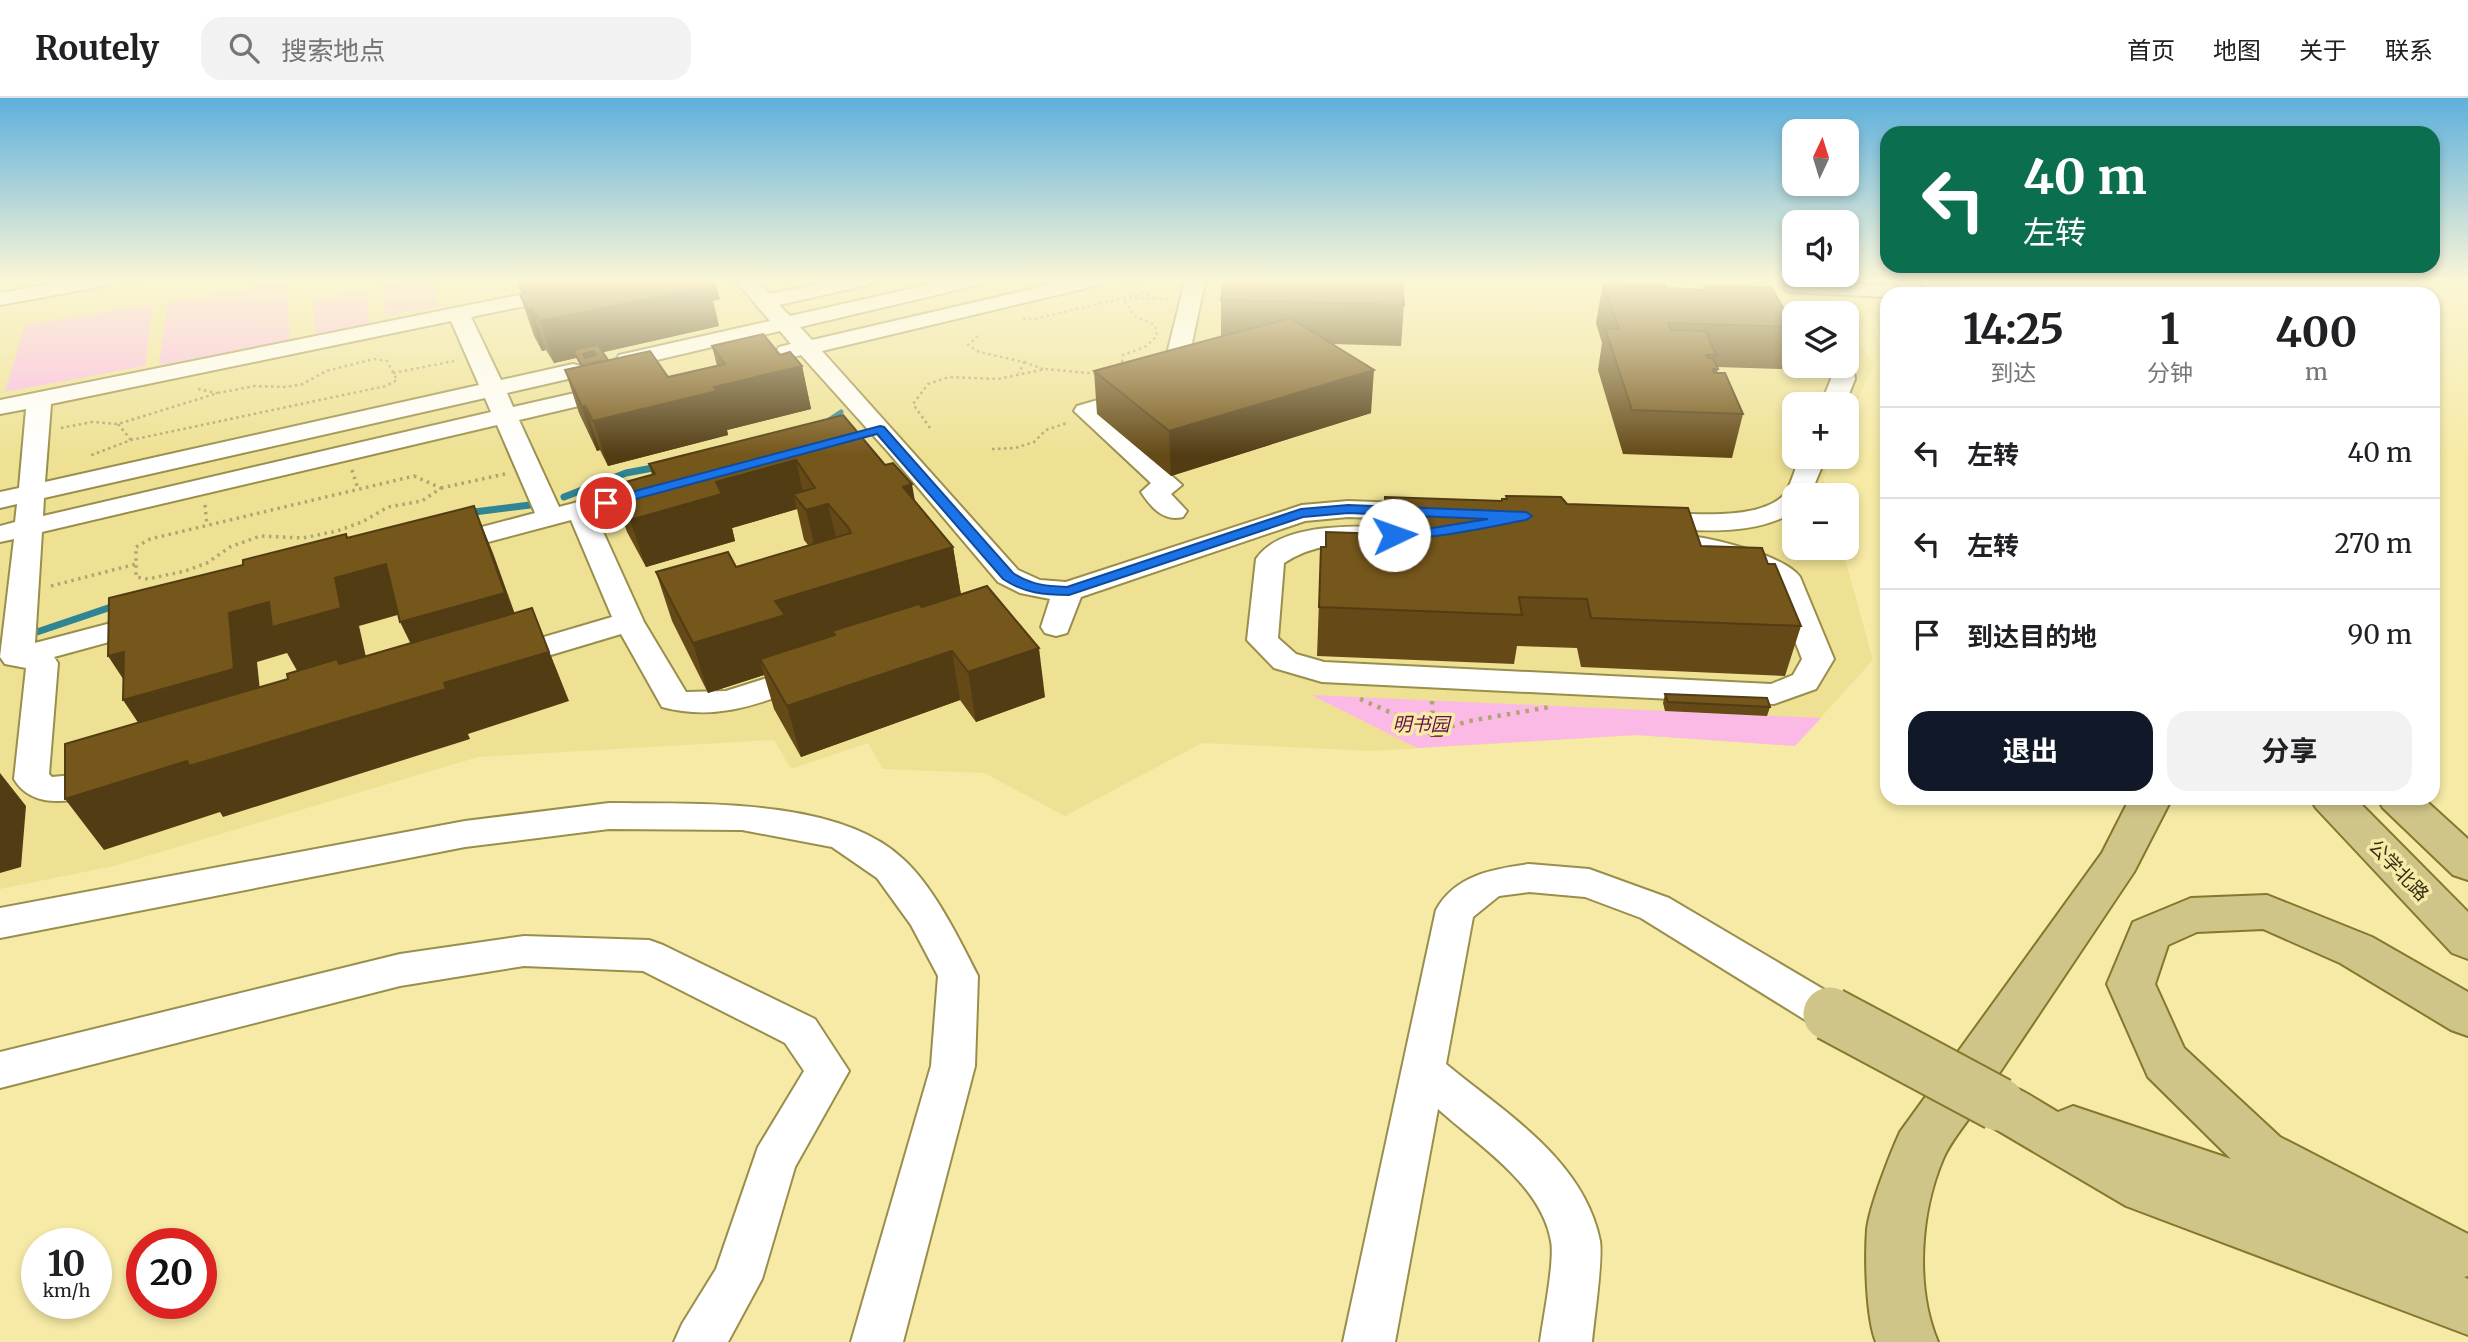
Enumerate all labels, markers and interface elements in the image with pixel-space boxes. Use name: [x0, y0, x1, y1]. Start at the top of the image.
search box: [201, 17, 691, 80]
text: Routely: [35, 28, 159, 69]
icon: search: [225, 29, 263, 67]
text: 搜索地点: [281, 34, 385, 67]
text: 首页: [2127, 35, 2175, 66]
text: 地图: [2213, 35, 2261, 66]
text: 关于: [2299, 35, 2347, 66]
text: 联系: [2385, 35, 2433, 66]
north arrow: [1782, 119, 1858, 196]
map controls: [1782, 119, 1859, 560]
text: 40 m: [2023, 146, 2147, 207]
icon: left: [1908, 154, 1999, 245]
button: sound: [1782, 210, 1859, 287]
text: 左转: [2023, 213, 2087, 253]
button: layers: [1782, 301, 1859, 378]
text: 14:25: [1963, 303, 2064, 355]
text: 1: [2160, 303, 2179, 355]
text: 400: [2275, 306, 2357, 358]
text: m: [2305, 357, 2328, 386]
text: 到达: [1990, 358, 2036, 387]
text: 分钟: [2147, 358, 2193, 387]
button: +: [1782, 392, 1859, 469]
icon: left: [1908, 434, 1946, 472]
text: 40 m: [2348, 436, 2412, 469]
text: 左转: [1967, 438, 2019, 471]
pin: [576, 473, 636, 533]
button: −: [1782, 483, 1859, 560]
icon: arrive: [587, 484, 625, 522]
position arrow: [1357, 498, 1431, 572]
icon: left: [1908, 525, 1946, 563]
text: 270 m: [2335, 527, 2412, 560]
text: 左转: [1967, 529, 2019, 562]
icon: arrive: [1908, 616, 1946, 654]
text: 90 m: [2348, 618, 2412, 651]
text: 到达目的地: [1967, 620, 2097, 653]
button: 退出: [1908, 711, 2153, 791]
button: 分享: [2167, 711, 2412, 791]
park label: 明书园: [1392, 712, 1452, 736]
street label: 公学北路: [2364, 834, 2434, 906]
speed limit sign: 20: [126, 1228, 217, 1319]
text: 10: [48, 1242, 85, 1286]
text: km/h: [43, 1279, 90, 1302]

